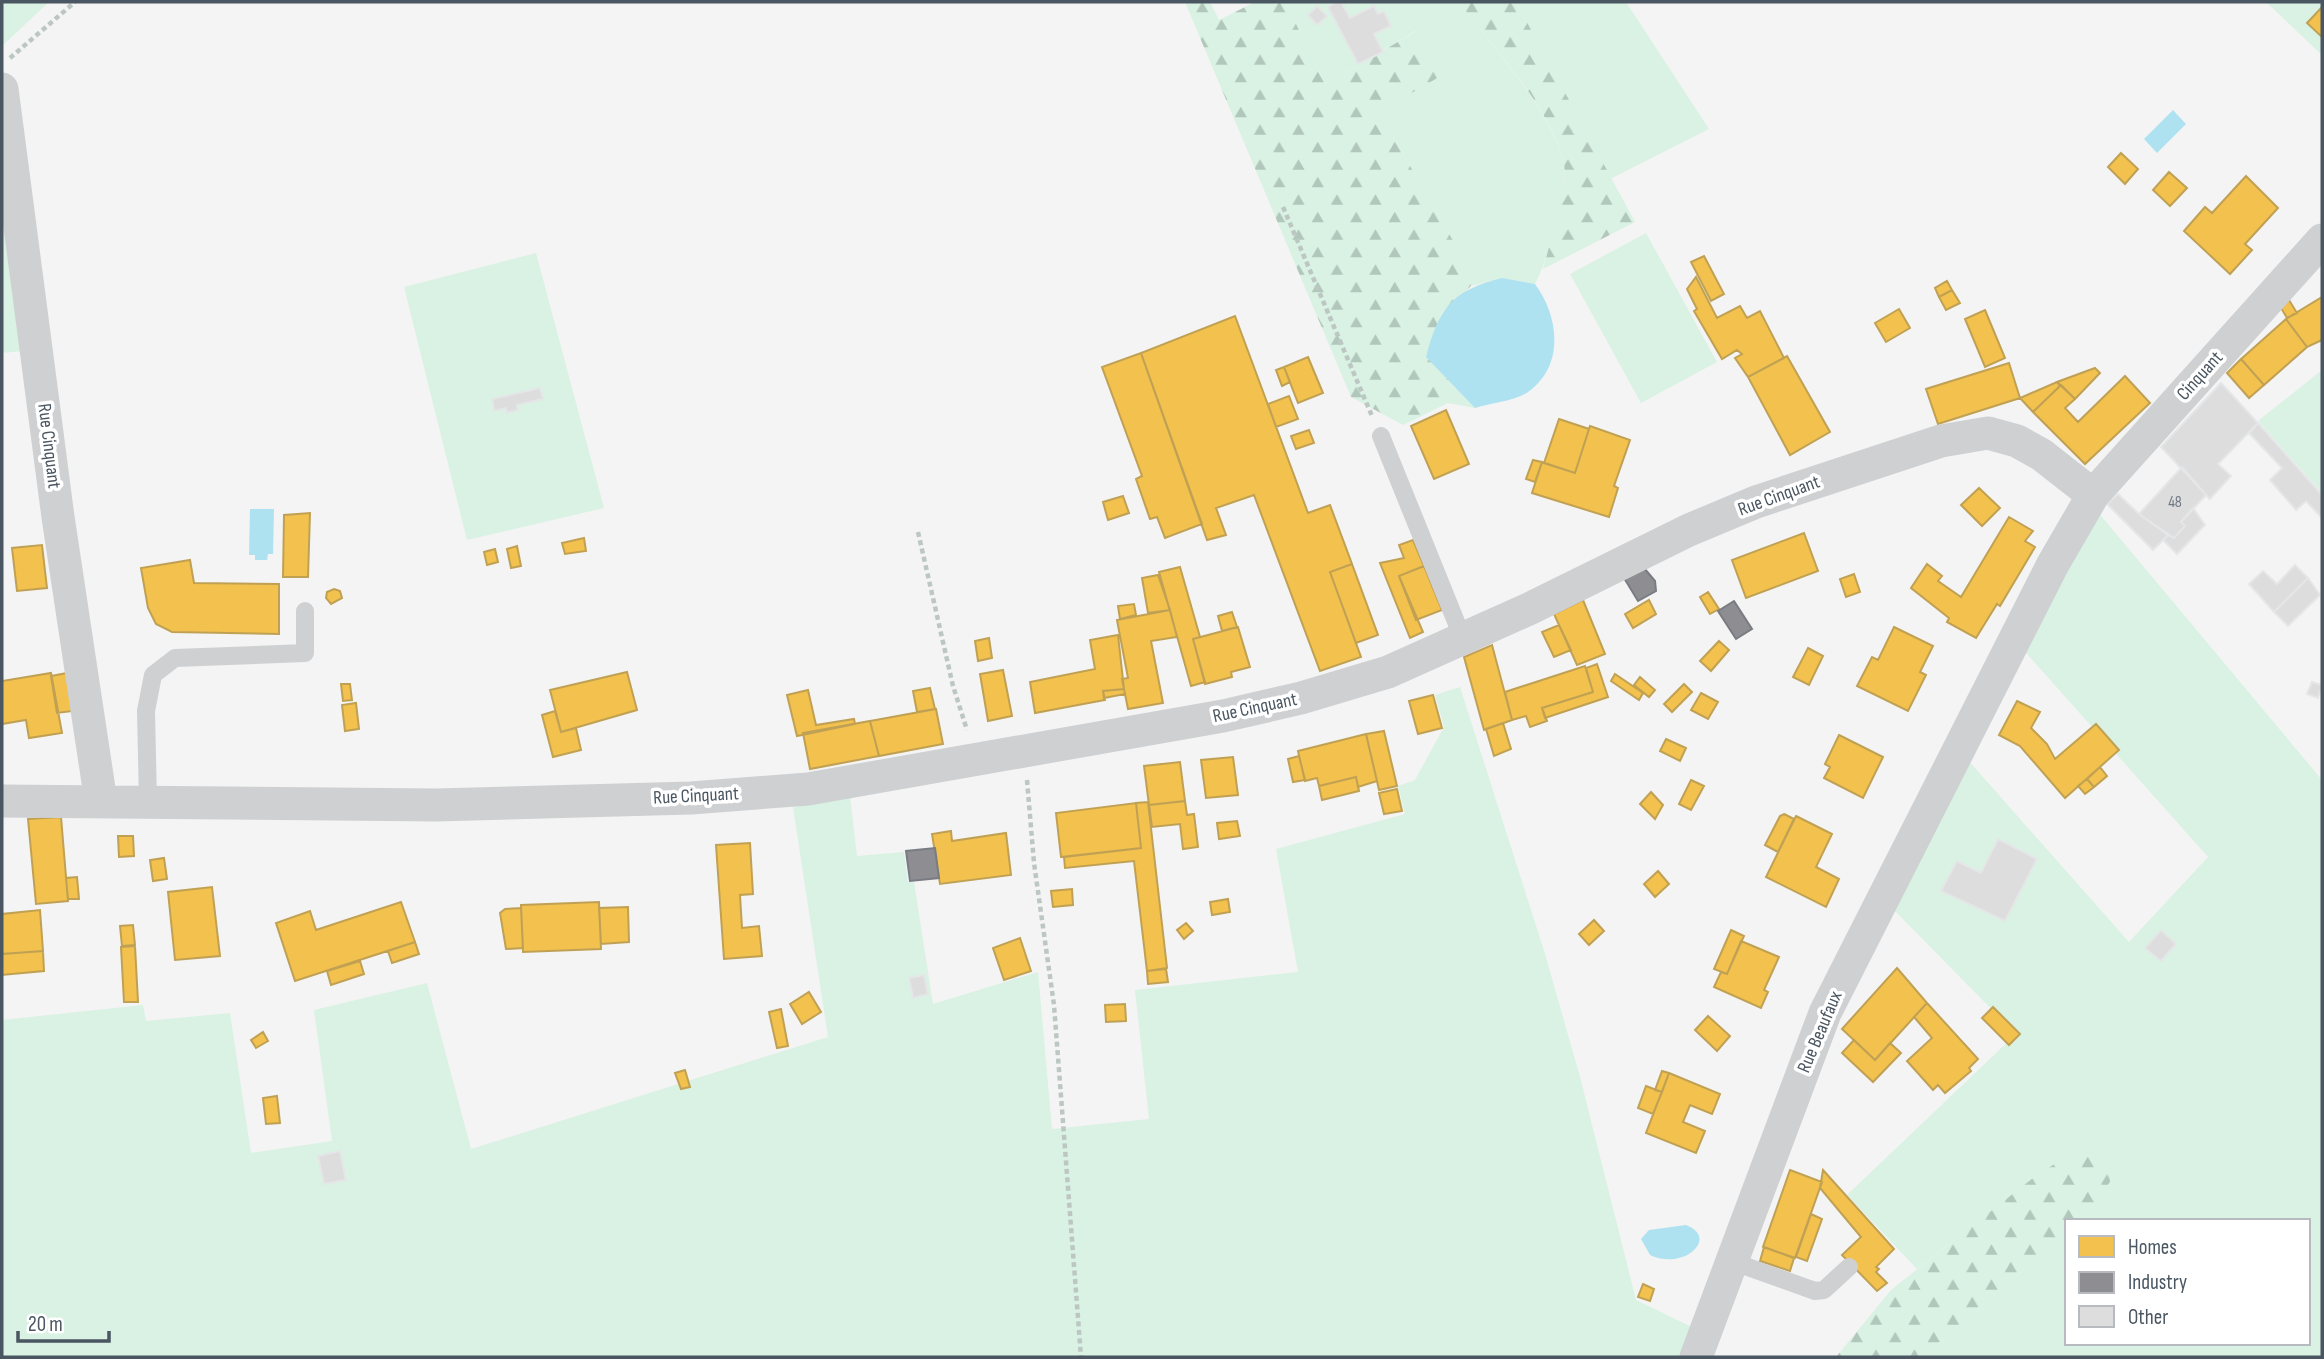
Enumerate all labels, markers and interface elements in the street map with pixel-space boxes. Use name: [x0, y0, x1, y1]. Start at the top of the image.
street label: Cinquant: [2172, 347, 2228, 405]
street label: Rue Cinquant: [32, 402, 66, 490]
street label: Rue Cinquant: [1735, 471, 1823, 521]
house number: 48: [2168, 493, 2182, 512]
street label: Rue Cinquant: [1211, 688, 1299, 728]
street label: Rue Cinquant: [653, 782, 739, 810]
street label: Rue Beaufaux: [1793, 988, 1847, 1076]
legend: [2065, 1219, 2310, 1345]
text: Homes: [2128, 1235, 2177, 1260]
text: Industry: [2128, 1270, 2187, 1295]
scale bar: [18, 1300, 108, 1344]
text: Other: [2128, 1305, 2168, 1330]
text: 20 m: [28, 1312, 63, 1337]

